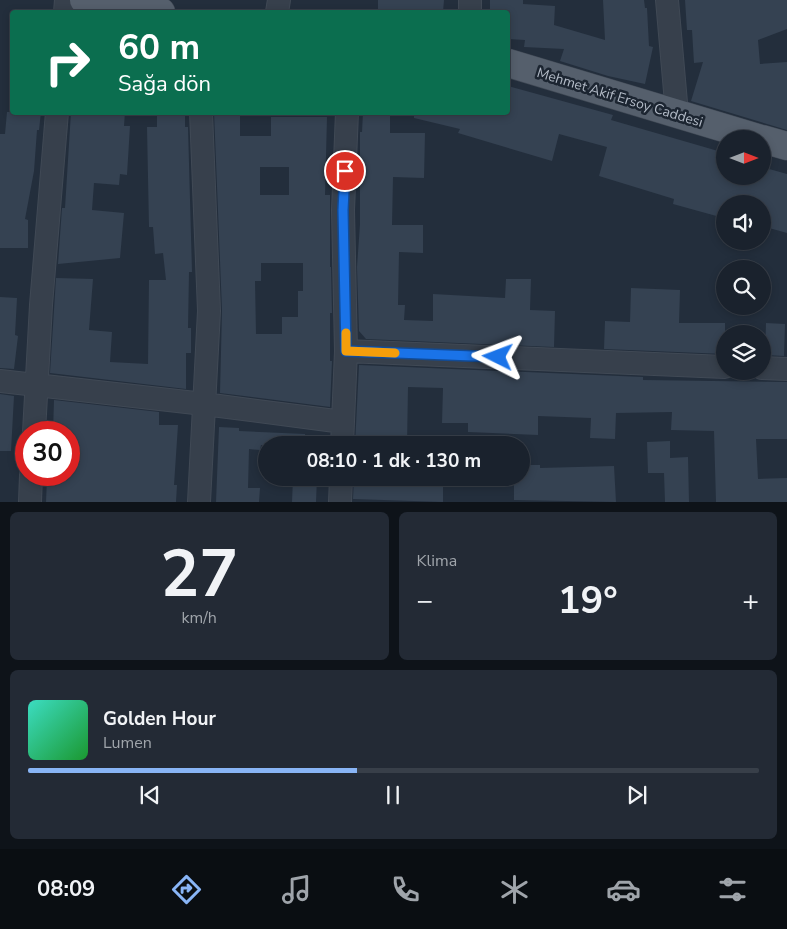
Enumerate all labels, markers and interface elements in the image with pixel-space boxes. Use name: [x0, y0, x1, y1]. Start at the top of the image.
text: 60 m: [118, 24, 200, 71]
icon: right: [35, 30, 100, 95]
street label: Mehmet Akif Ersoy Caddesi: [535, 63, 705, 132]
text: Sağa dön: [118, 69, 211, 99]
north arrow: [716, 130, 771, 185]
map controls: [716, 130, 771, 380]
pin: [324, 150, 366, 192]
icon: arrive: [331, 157, 359, 185]
button: sound: [716, 195, 771, 250]
button: search: [716, 260, 771, 315]
button: layers: [716, 325, 771, 380]
position arrow: [471, 330, 523, 382]
speed limit sign: 30: [15, 421, 80, 486]
text: 08:10 · 1 dk · 130 m: [307, 448, 481, 474]
text: 27: [160, 530, 238, 619]
text: Klima: [417, 550, 457, 572]
text: 19°: [558, 575, 618, 626]
text: −: [417, 582, 433, 620]
text: +: [742, 582, 759, 620]
text: km/h: [182, 607, 217, 629]
text: Golden Hour: [103, 706, 216, 732]
text: Lumen: [103, 732, 152, 754]
icon: previous: [136, 781, 164, 809]
icon: pause: [379, 781, 407, 809]
icon: next: [623, 781, 651, 809]
icon: directions: [169, 872, 204, 907]
icon: music: [279, 872, 314, 907]
icon: phone: [388, 872, 423, 907]
icon: climate: [497, 872, 532, 907]
icon: car: [606, 872, 641, 907]
icon: filters: [715, 872, 750, 907]
text: 08:09: [37, 874, 95, 904]

